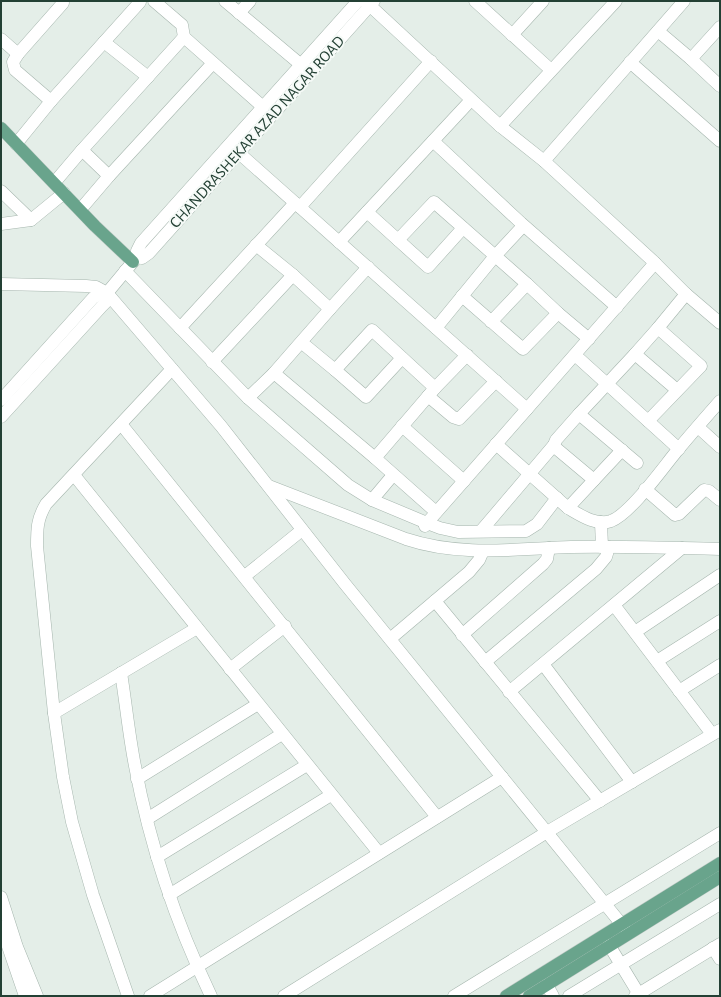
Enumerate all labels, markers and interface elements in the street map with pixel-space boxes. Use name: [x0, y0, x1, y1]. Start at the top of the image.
street label: CHANDRASHEKAR AZAD NAGAR ROAD: [167, 33, 347, 231]

